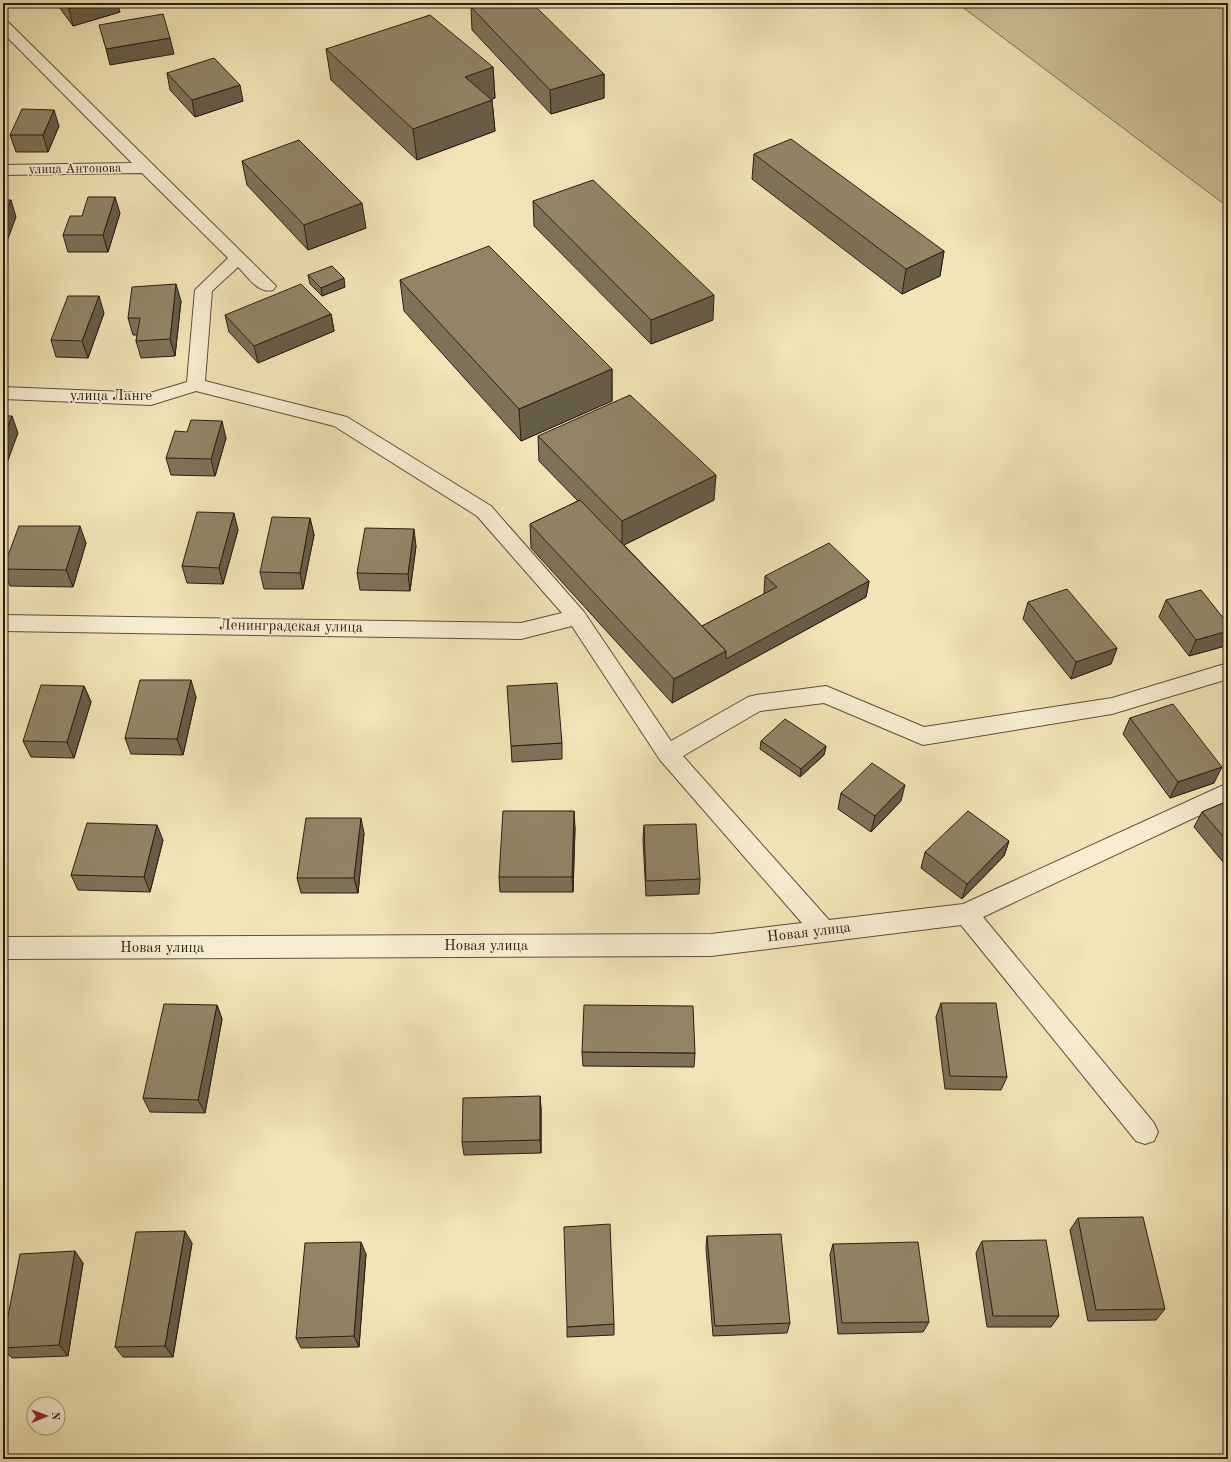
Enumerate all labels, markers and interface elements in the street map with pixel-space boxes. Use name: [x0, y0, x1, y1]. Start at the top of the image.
street label: улица Антонова: [29, 162, 122, 176]
street label: улица Ланге: [70, 389, 152, 404]
street label: Ленинградская улица: [219, 618, 364, 636]
street label: Новая улица: [766, 920, 852, 946]
street label: Новая улица: [444, 939, 529, 954]
street label: Новая улица: [120, 941, 205, 956]
north arrow: [26, 1396, 66, 1436]
text: N: [49, 1412, 60, 1421]

